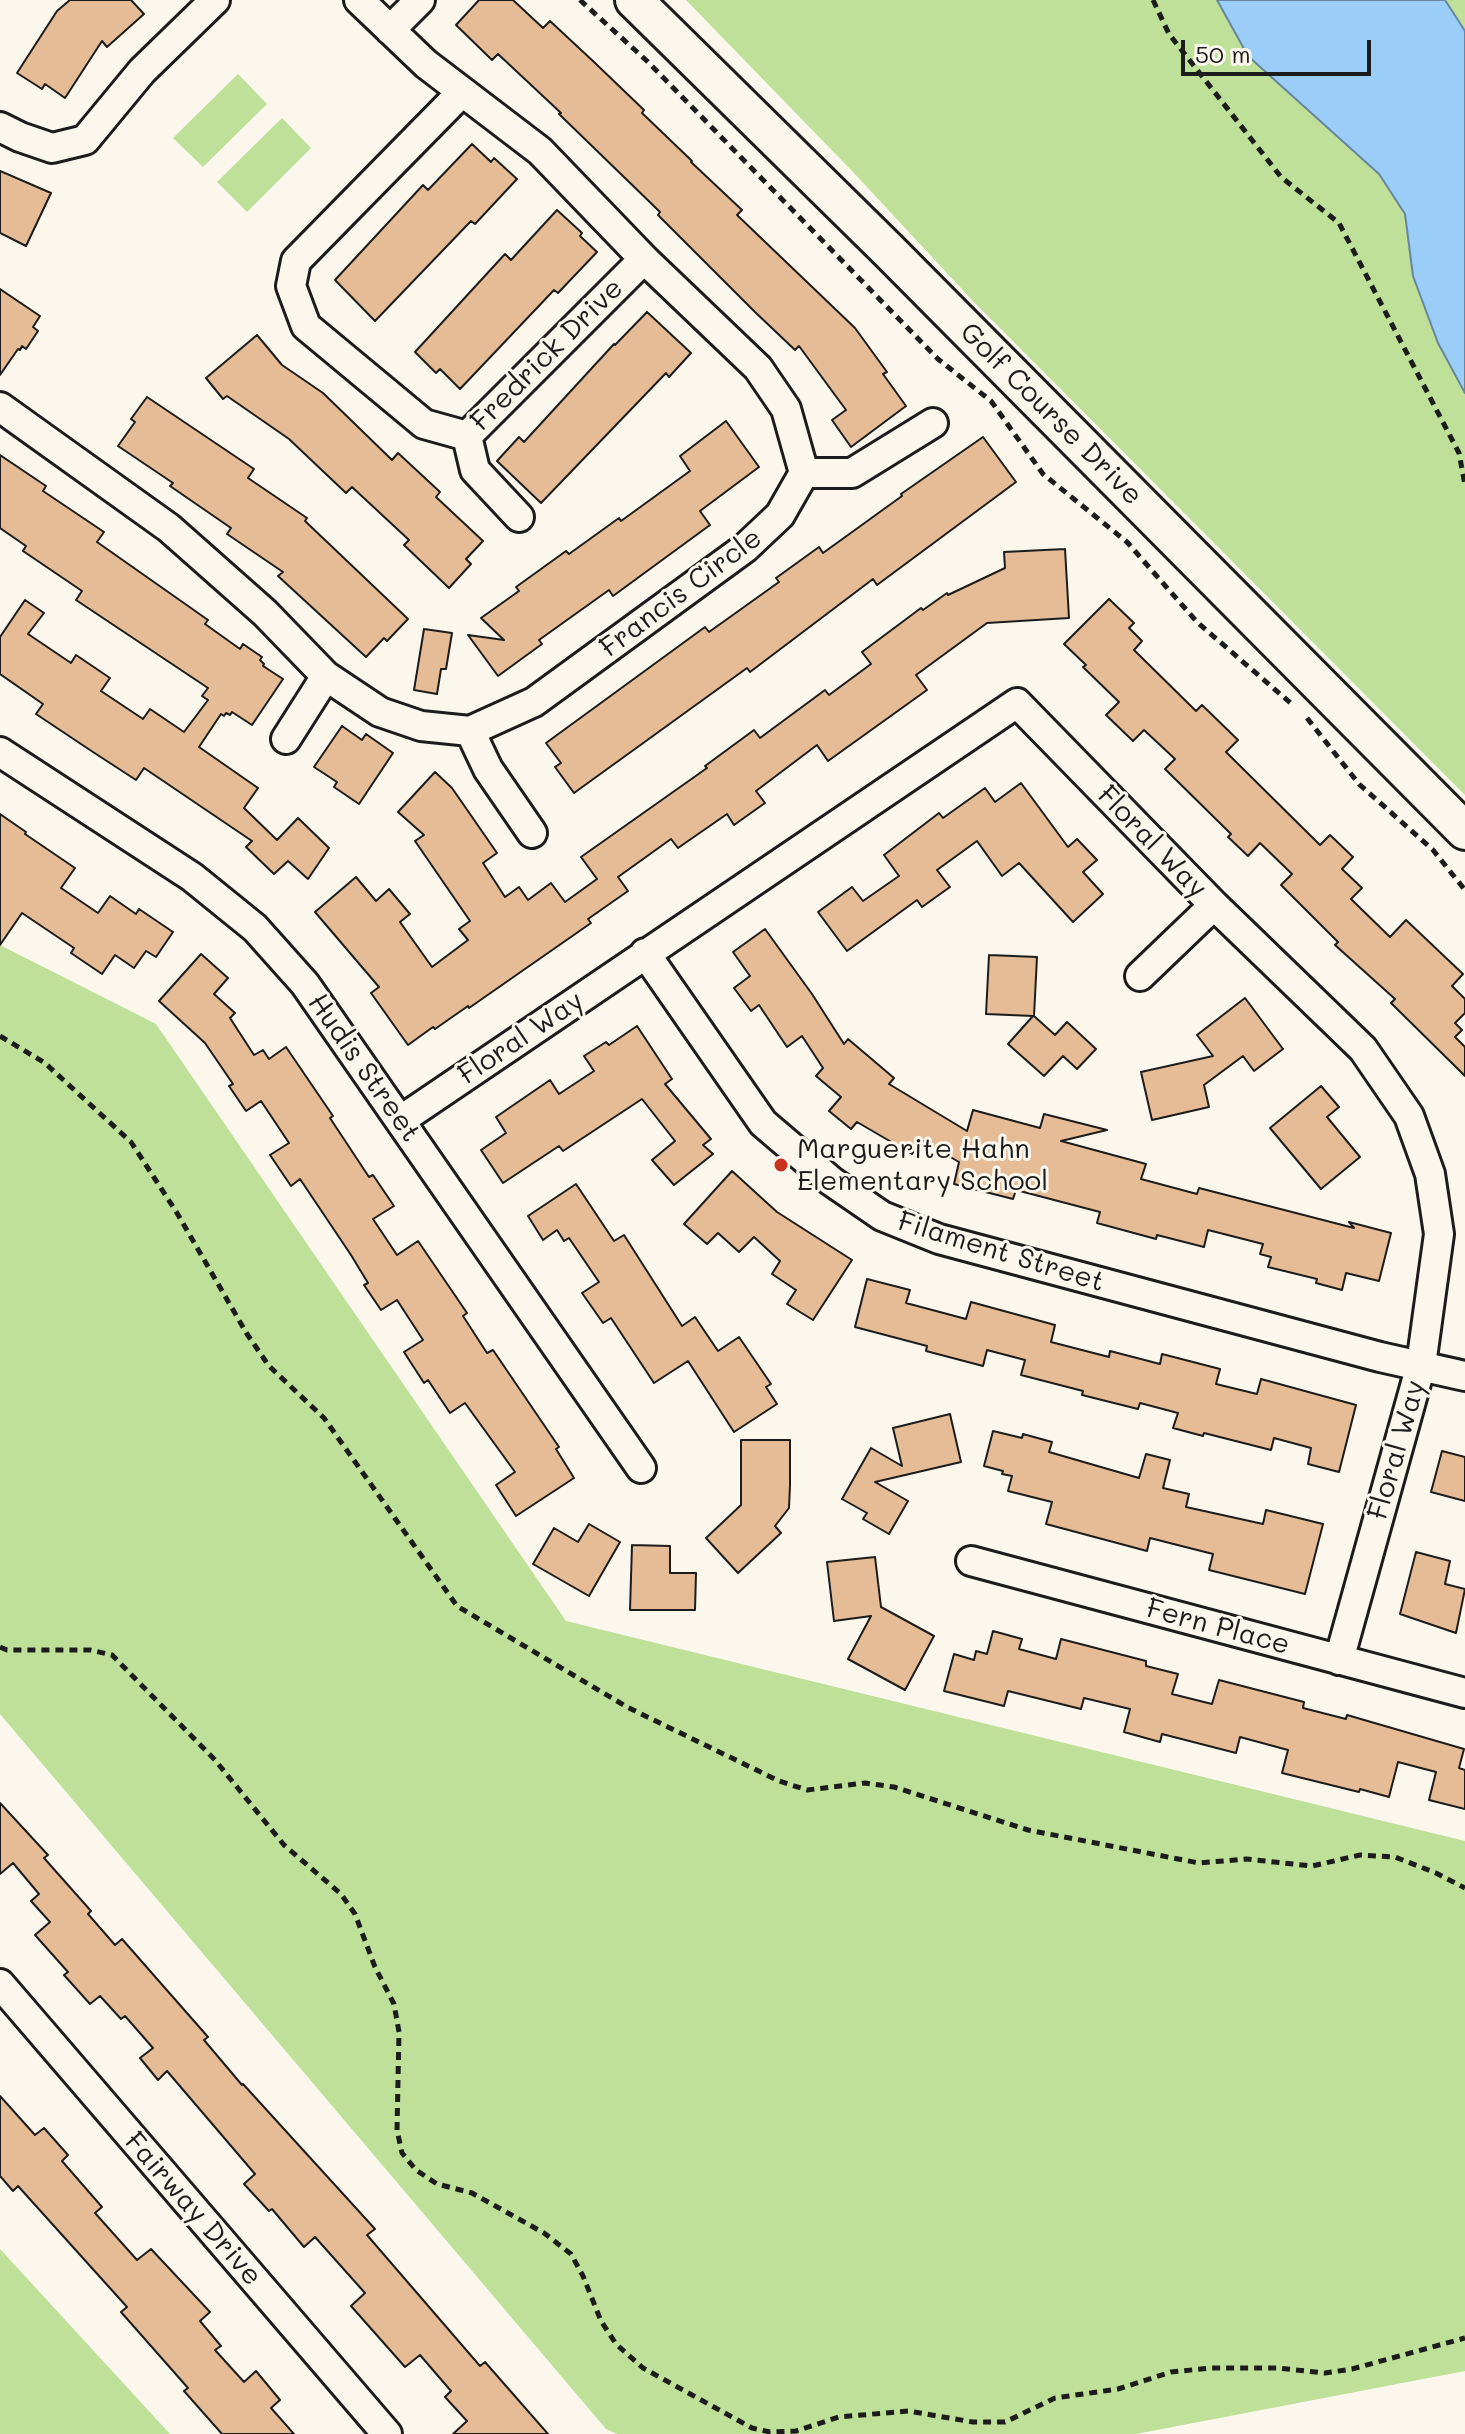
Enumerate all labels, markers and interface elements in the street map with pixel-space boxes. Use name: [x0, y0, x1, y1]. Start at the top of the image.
scale bar: [1185, 24, 1375, 74]
text: 50 m: [1195, 38, 1251, 69]
street label: Fredrick Drive: [464, 272, 630, 438]
street label: Golf Course Drive: [953, 316, 1149, 512]
street label: Francis Circle: [594, 521, 768, 665]
street label: Floral Way: [1090, 779, 1214, 905]
street label: Floral Way: [452, 984, 590, 1092]
street label: Hudis Street: [301, 987, 427, 1149]
place label: Marguerite Hahn Elementary School: [797, 1132, 1048, 1198]
marker: Marguerite Hahn Elementary School: [772, 1156, 790, 1174]
street label: Filament Street: [894, 1205, 1108, 1299]
street label: Floral Way: [1361, 1376, 1433, 1524]
street label: Fern Place: [1143, 1592, 1293, 1662]
street label: Fairway Drive: [117, 2125, 269, 2293]

